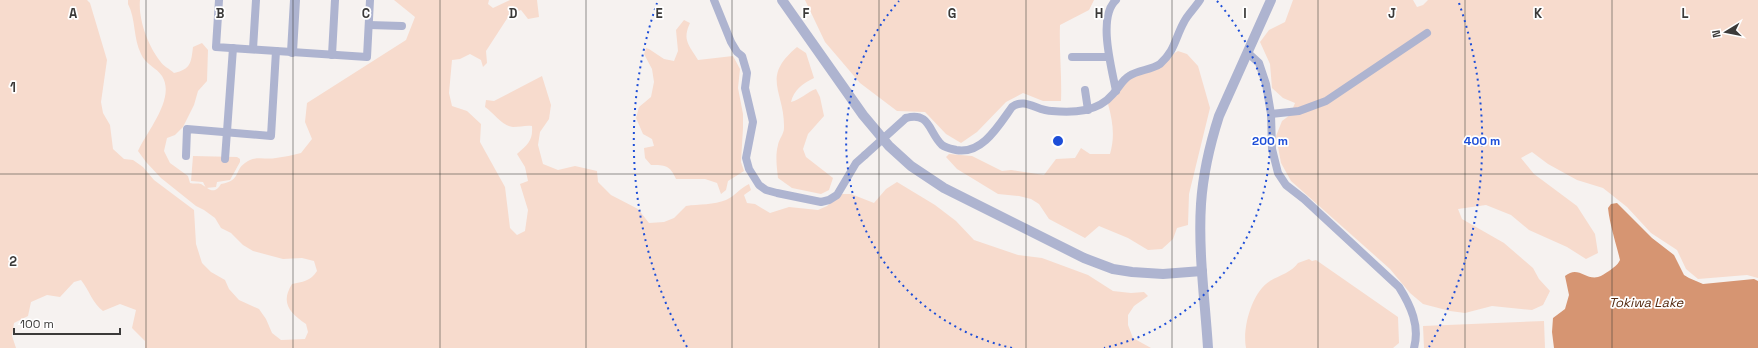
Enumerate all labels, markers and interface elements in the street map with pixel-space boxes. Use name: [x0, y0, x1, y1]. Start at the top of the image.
text: A: [69, 5, 78, 22]
text: B: [216, 5, 225, 22]
text: C: [362, 5, 370, 22]
text: D: [509, 5, 518, 22]
text: E: [655, 5, 663, 22]
text: F: [803, 5, 810, 22]
text: G: [948, 5, 956, 22]
text: H: [1095, 5, 1103, 22]
text: I: [1243, 5, 1247, 22]
text: J: [1388, 5, 1396, 22]
text: K: [1534, 5, 1543, 22]
text: L: [1681, 5, 1689, 22]
north arrow: [1706, 12, 1746, 52]
text: N: [1709, 29, 1724, 39]
text: 1: [10, 79, 16, 96]
text: 200 m: [1252, 133, 1288, 149]
text: 400 m: [1464, 133, 1500, 149]
centre of rings: [1051, 134, 1065, 148]
text: 2: [9, 253, 17, 270]
water label: Tokiwa Lake: [1609, 294, 1685, 311]
scale bar: [14, 310, 120, 336]
text: 100 m: [20, 316, 54, 332]

